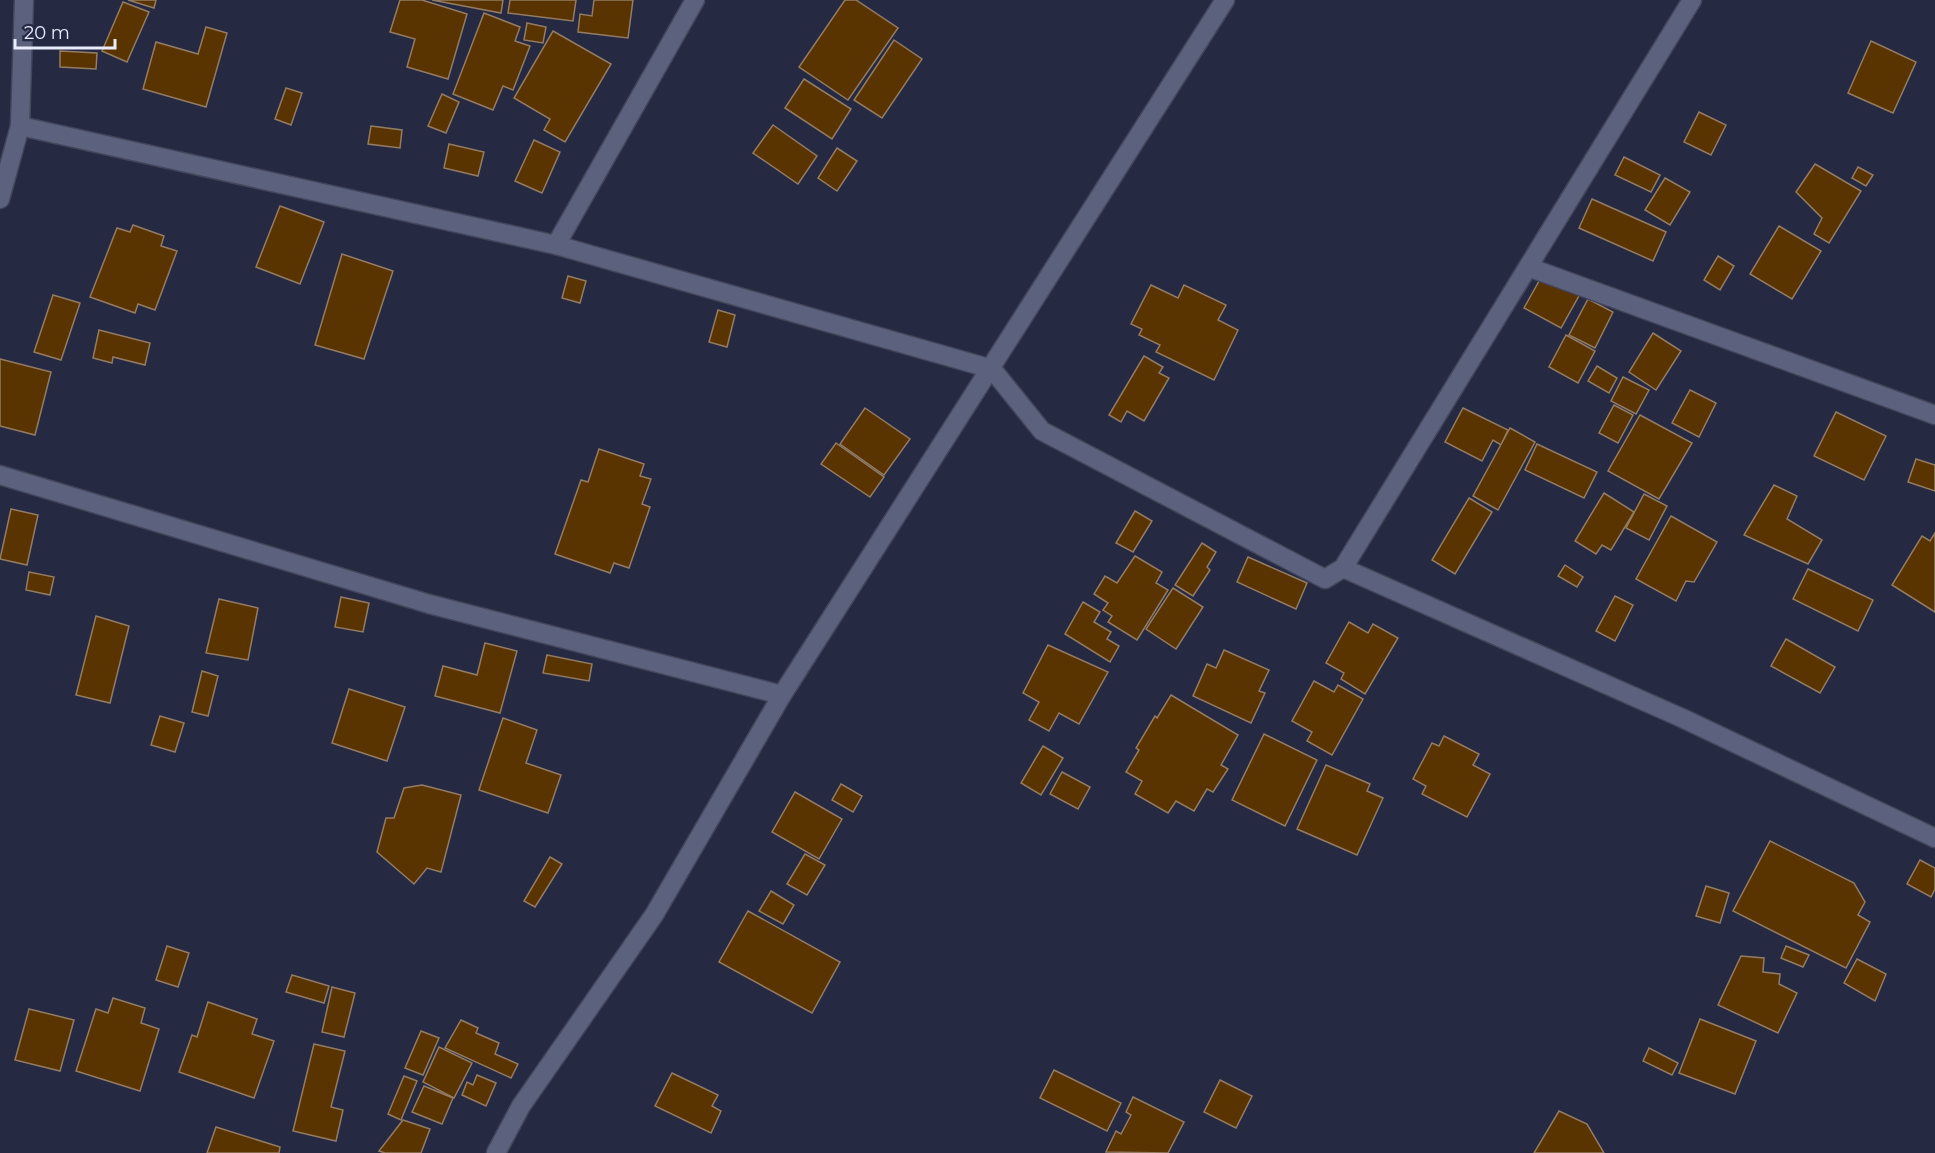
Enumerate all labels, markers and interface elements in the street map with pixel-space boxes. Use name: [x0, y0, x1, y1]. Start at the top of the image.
scale bar: [15, 12, 116, 50]
text: 20 m: [24, 22, 70, 44]

